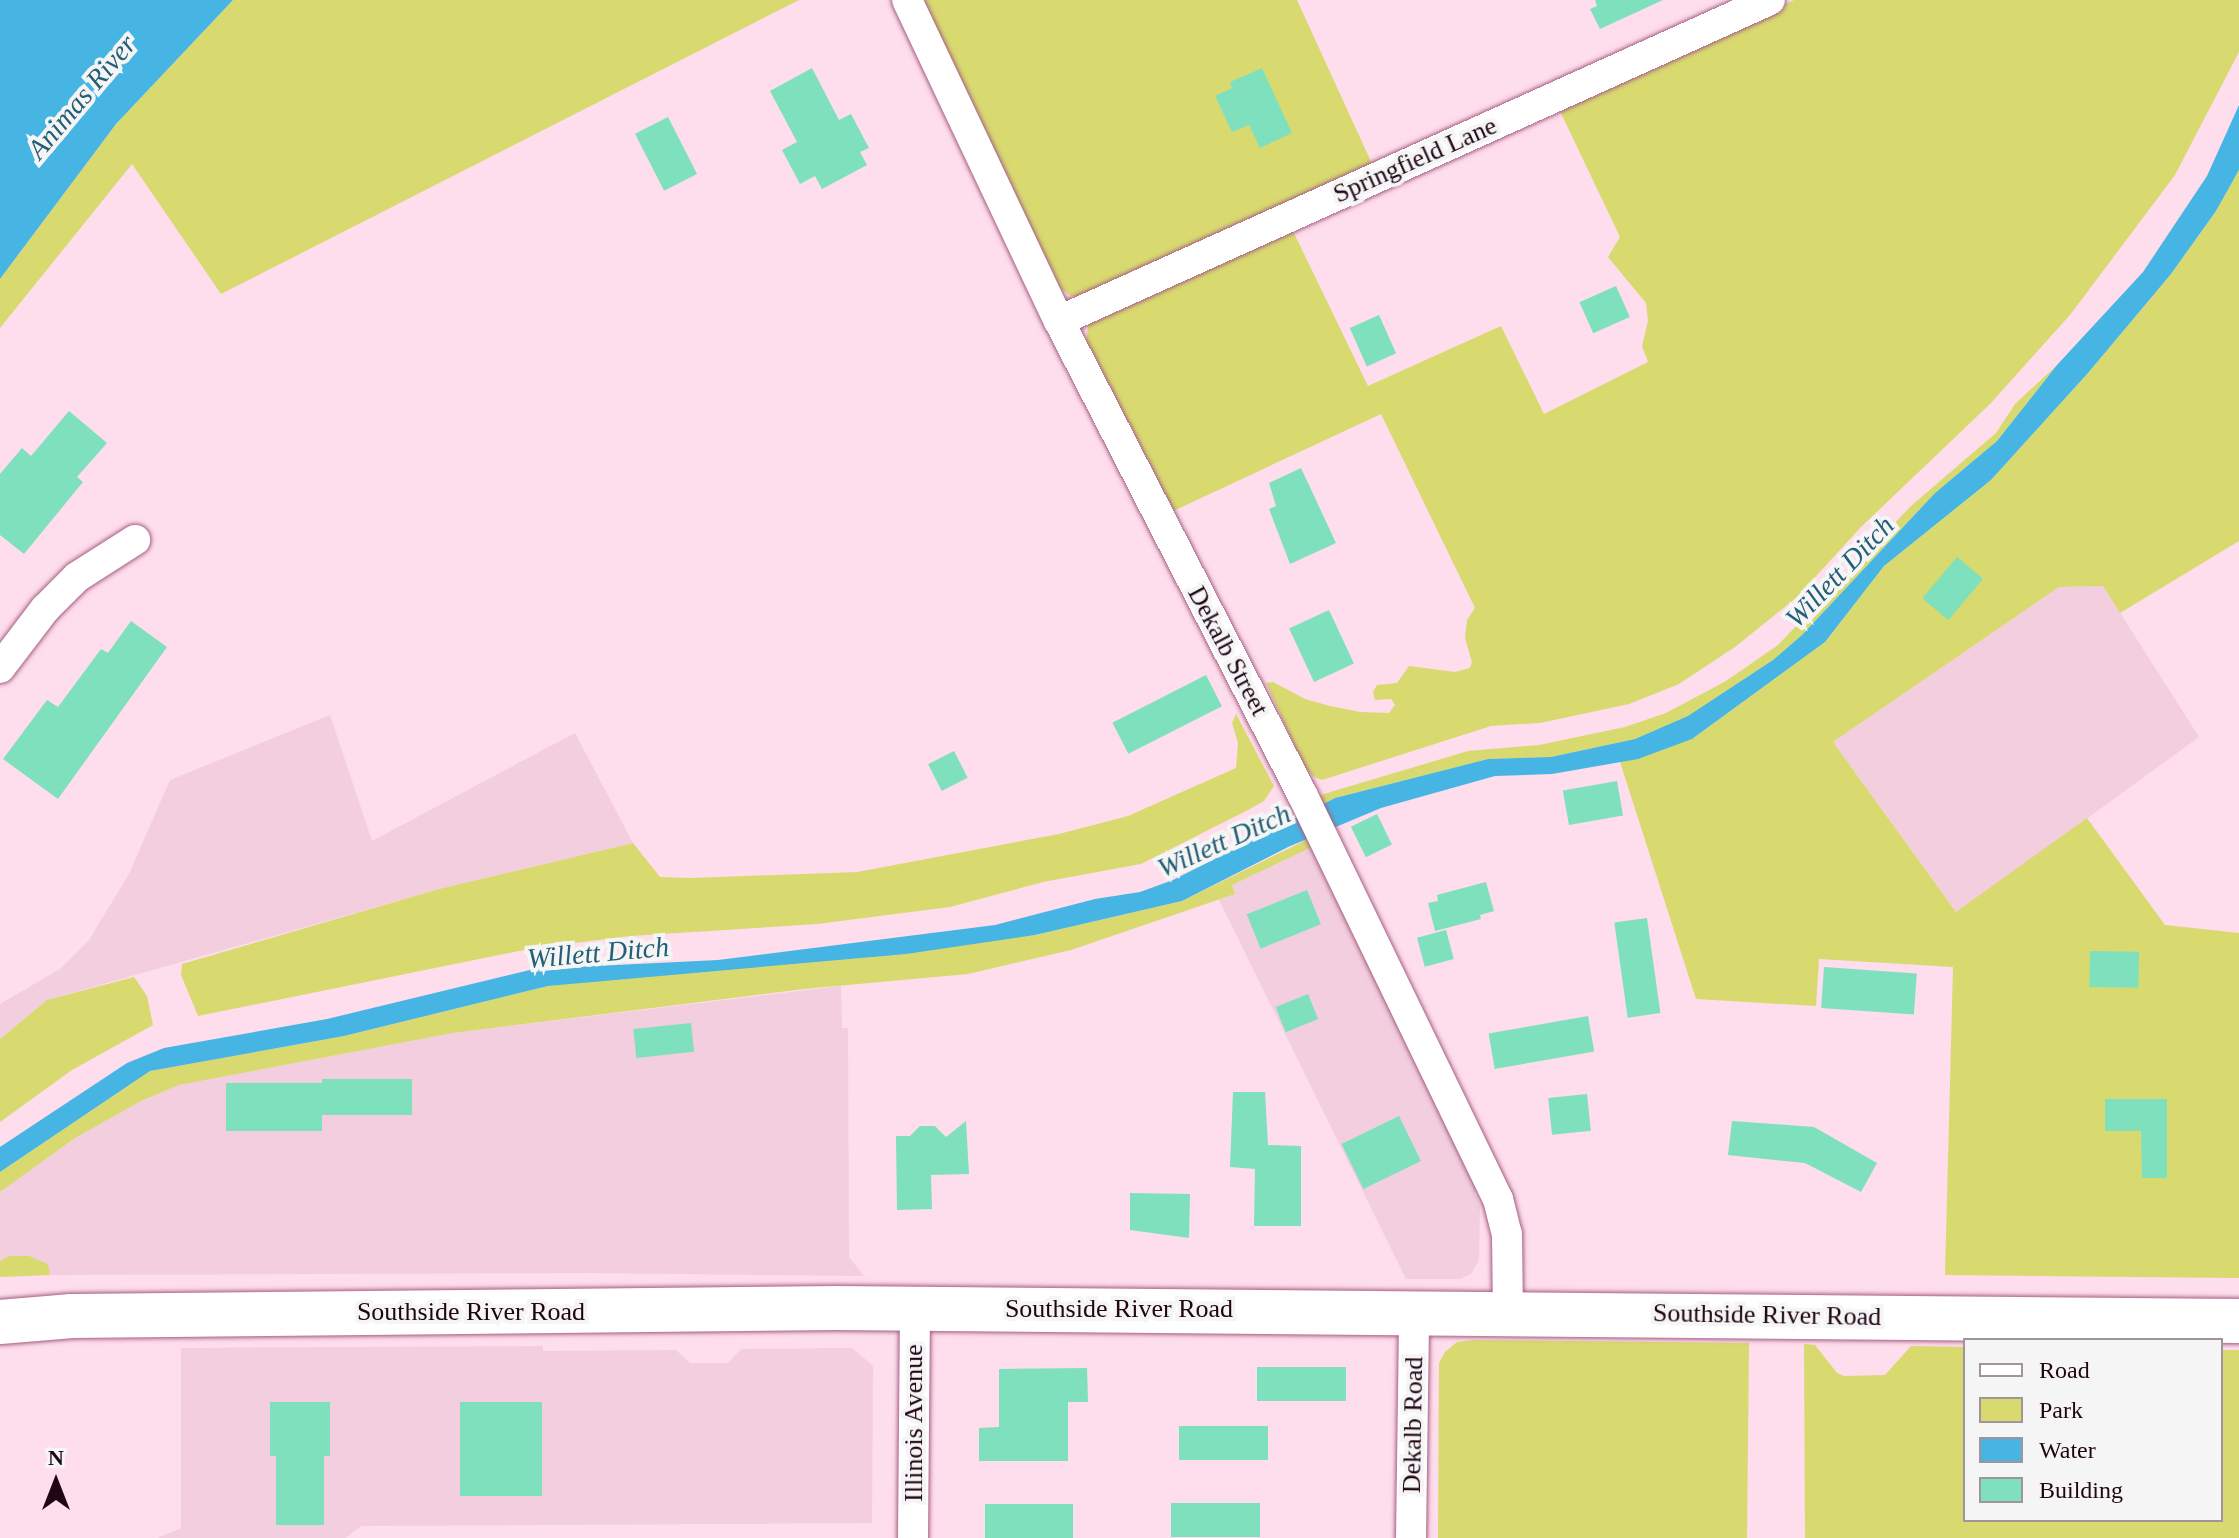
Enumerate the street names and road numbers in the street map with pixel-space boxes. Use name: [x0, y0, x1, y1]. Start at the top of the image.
street label: Springfield Lane: [1329, 110, 1501, 210]
street label: Dekalb Street: [1181, 581, 1275, 721]
street label: Southside River Road: [1005, 1293, 1233, 1325]
street label: Southside River Road: [357, 1296, 585, 1328]
street label: Southside River Road: [1653, 1297, 1881, 1333]
street label: Illinois Avenue: [898, 1343, 930, 1503]
street label: Dekalb Road: [1396, 1357, 1430, 1493]

